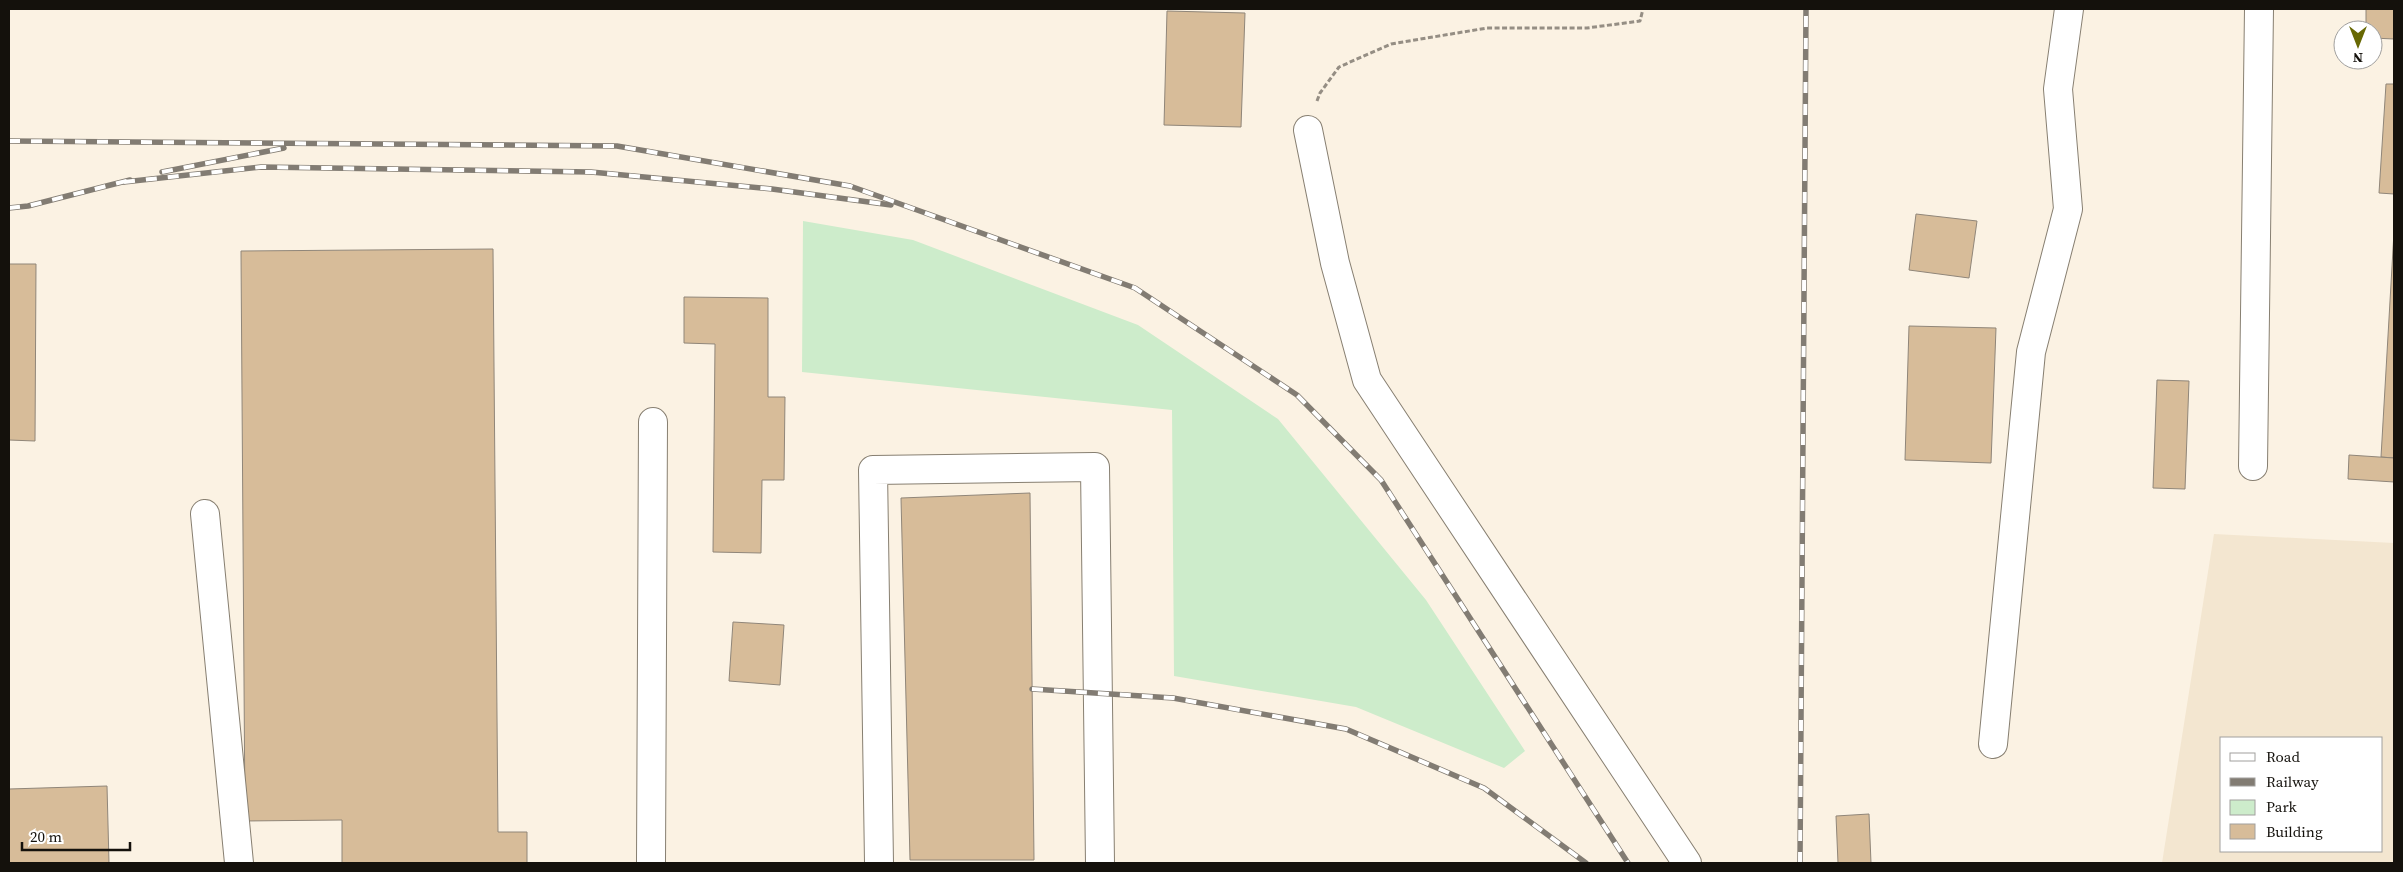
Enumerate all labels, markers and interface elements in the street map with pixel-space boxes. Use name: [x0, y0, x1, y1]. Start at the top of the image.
north arrow: [2333, 20, 2383, 70]
text: N: [2353, 48, 2363, 68]
legend: [2220, 737, 2383, 852]
text: Road: [2266, 746, 2300, 767]
text: Railway: [2266, 771, 2319, 792]
text: Park: [2266, 796, 2298, 817]
scale bar: [22, 820, 130, 852]
text: Building: [2266, 821, 2323, 842]
text: 20 m: [30, 826, 62, 847]

